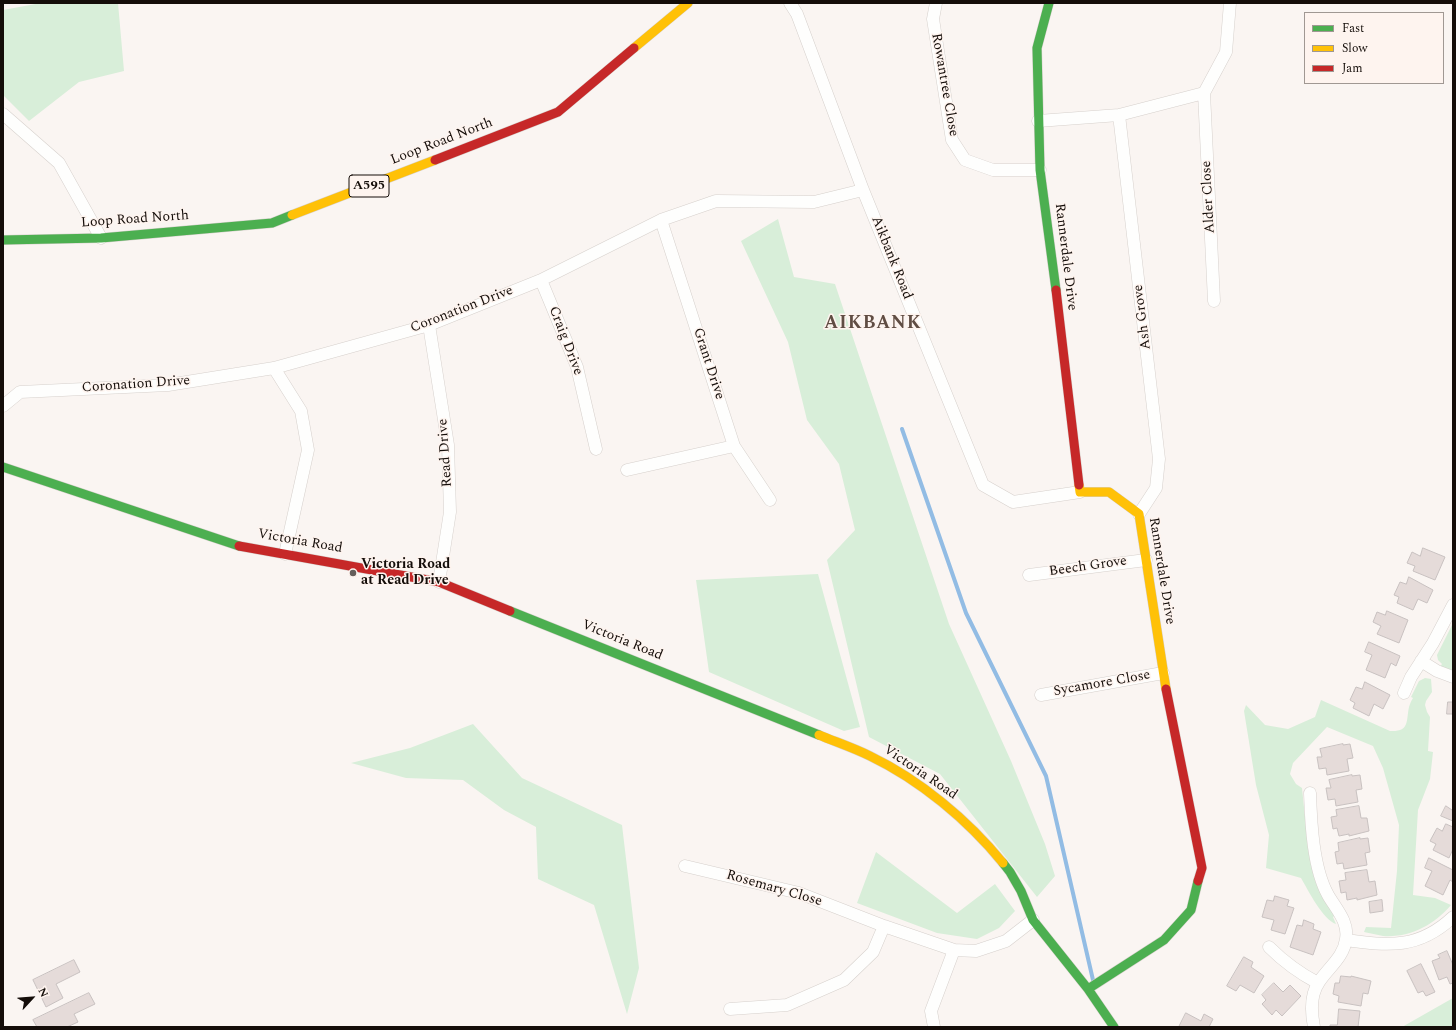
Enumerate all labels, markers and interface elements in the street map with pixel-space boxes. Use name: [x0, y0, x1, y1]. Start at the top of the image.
legend: [1304, 12, 1444, 84]
text: Fast: [1342, 19, 1364, 38]
street label: Rowantree Close: [927, 32, 961, 138]
text: Slow: [1342, 39, 1367, 58]
text: Jam: [1342, 59, 1363, 78]
street label: Loop Road North: [389, 115, 495, 169]
street label: Alder Close: [1199, 160, 1219, 234]
road number: A595: [349, 175, 389, 197]
street label: Rannerdale Drive: [1050, 202, 1080, 312]
street label: Loop Road North: [81, 208, 189, 232]
street label: Aikbank Road: [867, 214, 915, 302]
street label: Coronation Drive: [408, 283, 516, 337]
street label: Ash Grove: [1131, 284, 1155, 350]
street label: Craig Drive: [544, 304, 586, 378]
district label: AIKBANK: [824, 313, 922, 335]
street label: Grant Drive: [689, 326, 727, 402]
street label: Coronation Drive: [81, 373, 191, 397]
street label: Read Drive: [435, 418, 457, 488]
street label: Rannerdale Drive: [1144, 516, 1178, 626]
street label: Victoria Road: [256, 526, 344, 558]
street label: Beech Grove: [1048, 553, 1128, 581]
place label: Victoria Road at Read Drive: [361, 557, 450, 590]
marker: Victoria Road at Read Drive: [348, 568, 358, 578]
street label: Victoria Road: [579, 617, 665, 665]
street label: Sycamore Close: [1052, 667, 1152, 701]
street label: Victoria Road: [880, 742, 960, 804]
street label: Rosemary Close: [724, 867, 824, 911]
north arrow: [12, 978, 52, 1018]
text: N: [34, 985, 53, 1000]

